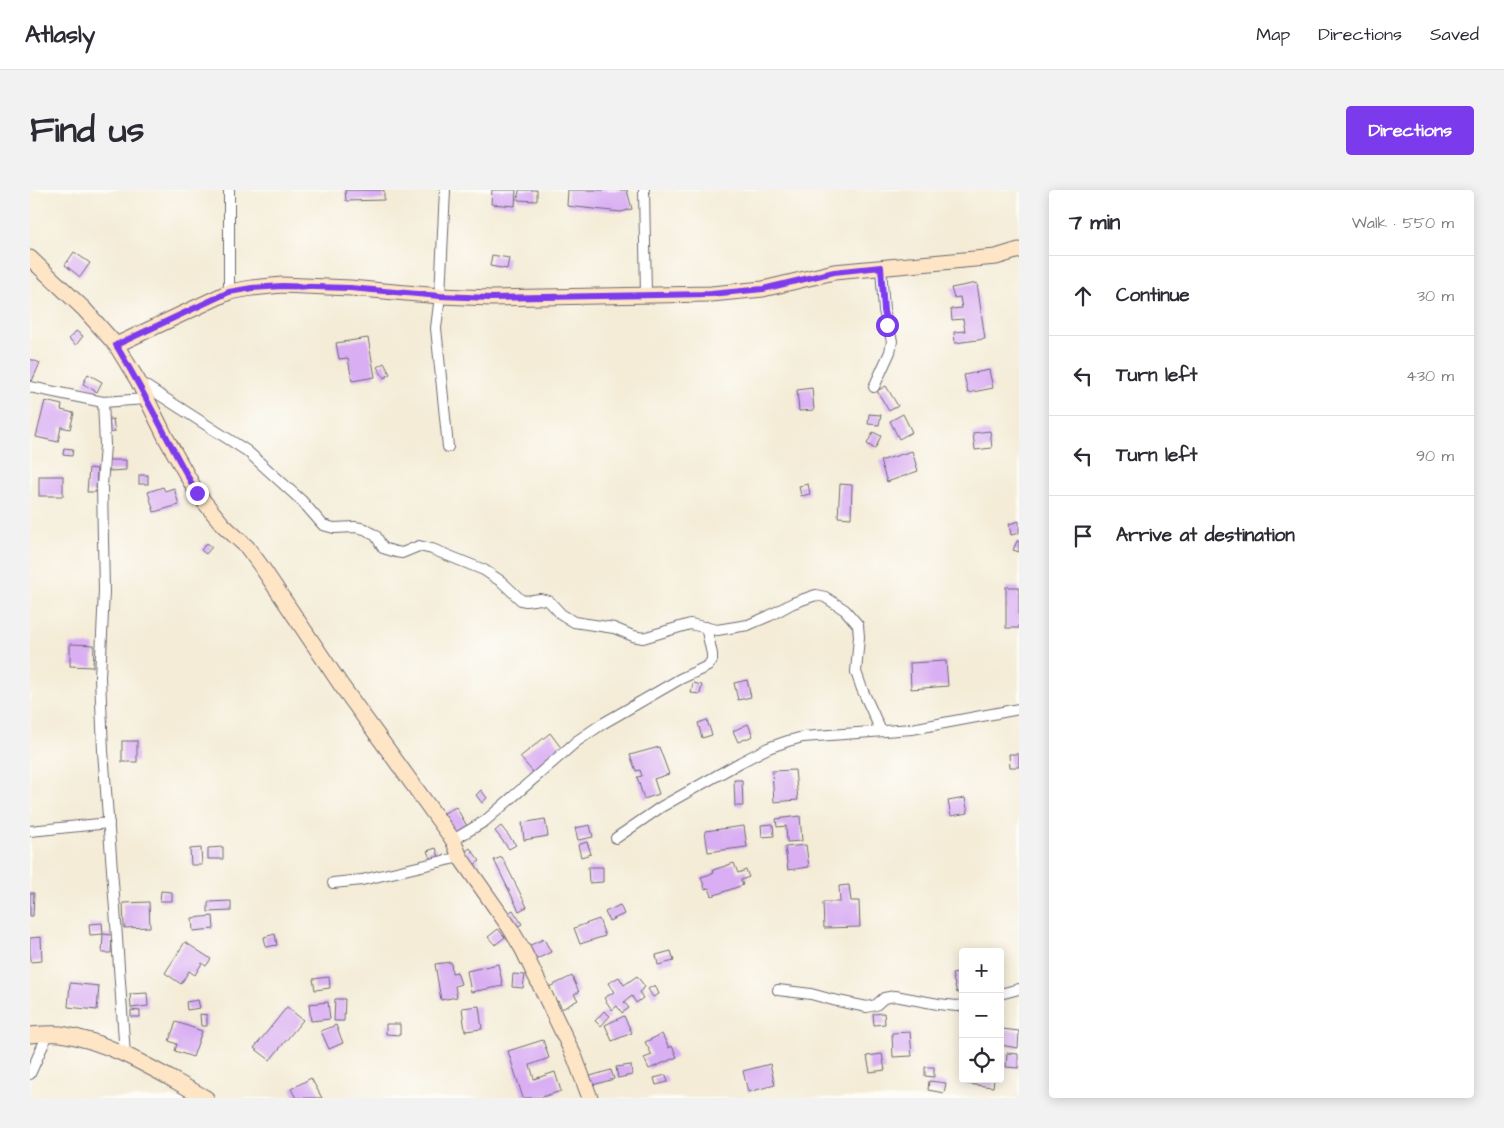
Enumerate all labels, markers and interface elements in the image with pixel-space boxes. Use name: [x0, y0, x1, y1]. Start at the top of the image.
text: Atlasly: [25, 18, 95, 52]
text: Map: [1256, 22, 1290, 47]
text: Directions: [1318, 22, 1402, 47]
text: Saved: [1430, 22, 1479, 47]
text: Find us: [30, 106, 144, 155]
button: Directions: [1346, 106, 1474, 155]
text: 7 min: [1069, 208, 1120, 237]
text: Walk · 550 m: [1352, 212, 1454, 234]
icon: ahead: [1069, 282, 1097, 310]
text: Continue: [1116, 282, 1190, 309]
text: 30 m: [1417, 285, 1454, 307]
route start: [876, 314, 899, 337]
icon: left: [1069, 362, 1097, 390]
text: Turn left: [1116, 362, 1197, 389]
text: 430 m: [1406, 365, 1454, 387]
icon: left: [1069, 442, 1097, 470]
text: Turn left: [1116, 442, 1197, 469]
text: 90 m: [1416, 445, 1454, 467]
route end: [186, 482, 209, 505]
icon: arrive: [1069, 522, 1097, 550]
text: Arrive at destination: [1116, 522, 1295, 549]
map controls: [959, 948, 1004, 1083]
button: +: [959, 948, 1004, 993]
button: −: [959, 993, 1004, 1038]
button: locate: [959, 1038, 1004, 1083]

